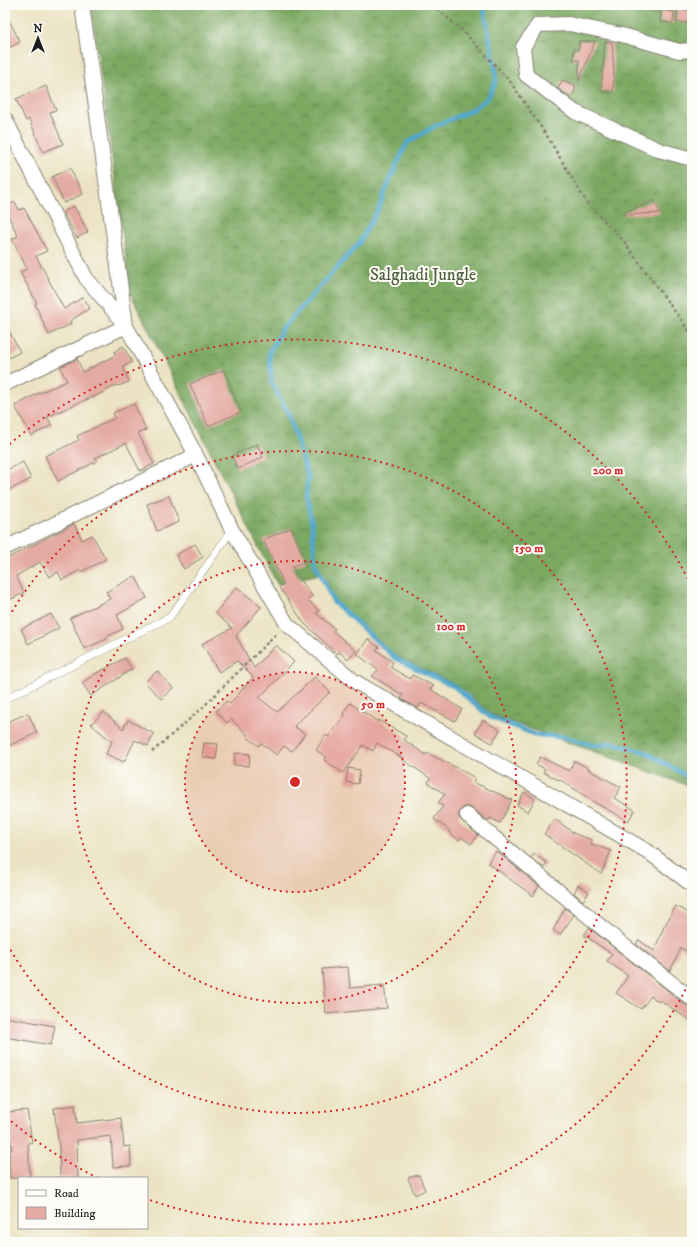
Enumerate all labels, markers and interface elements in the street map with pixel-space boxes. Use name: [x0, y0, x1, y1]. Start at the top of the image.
north arrow: [18, 18, 58, 58]
text: N: [33, 22, 43, 36]
park label: Salghadi Jungle: [370, 264, 476, 286]
text: 200 m: [593, 463, 623, 478]
text: 150 m: [515, 541, 543, 556]
text: 100 m: [437, 619, 465, 634]
text: 50 m: [360, 697, 385, 712]
centre of rings: [288, 775, 302, 789]
legend: [18, 1177, 148, 1229]
text: Road: [54, 1186, 79, 1201]
text: Building: [54, 1206, 95, 1221]

